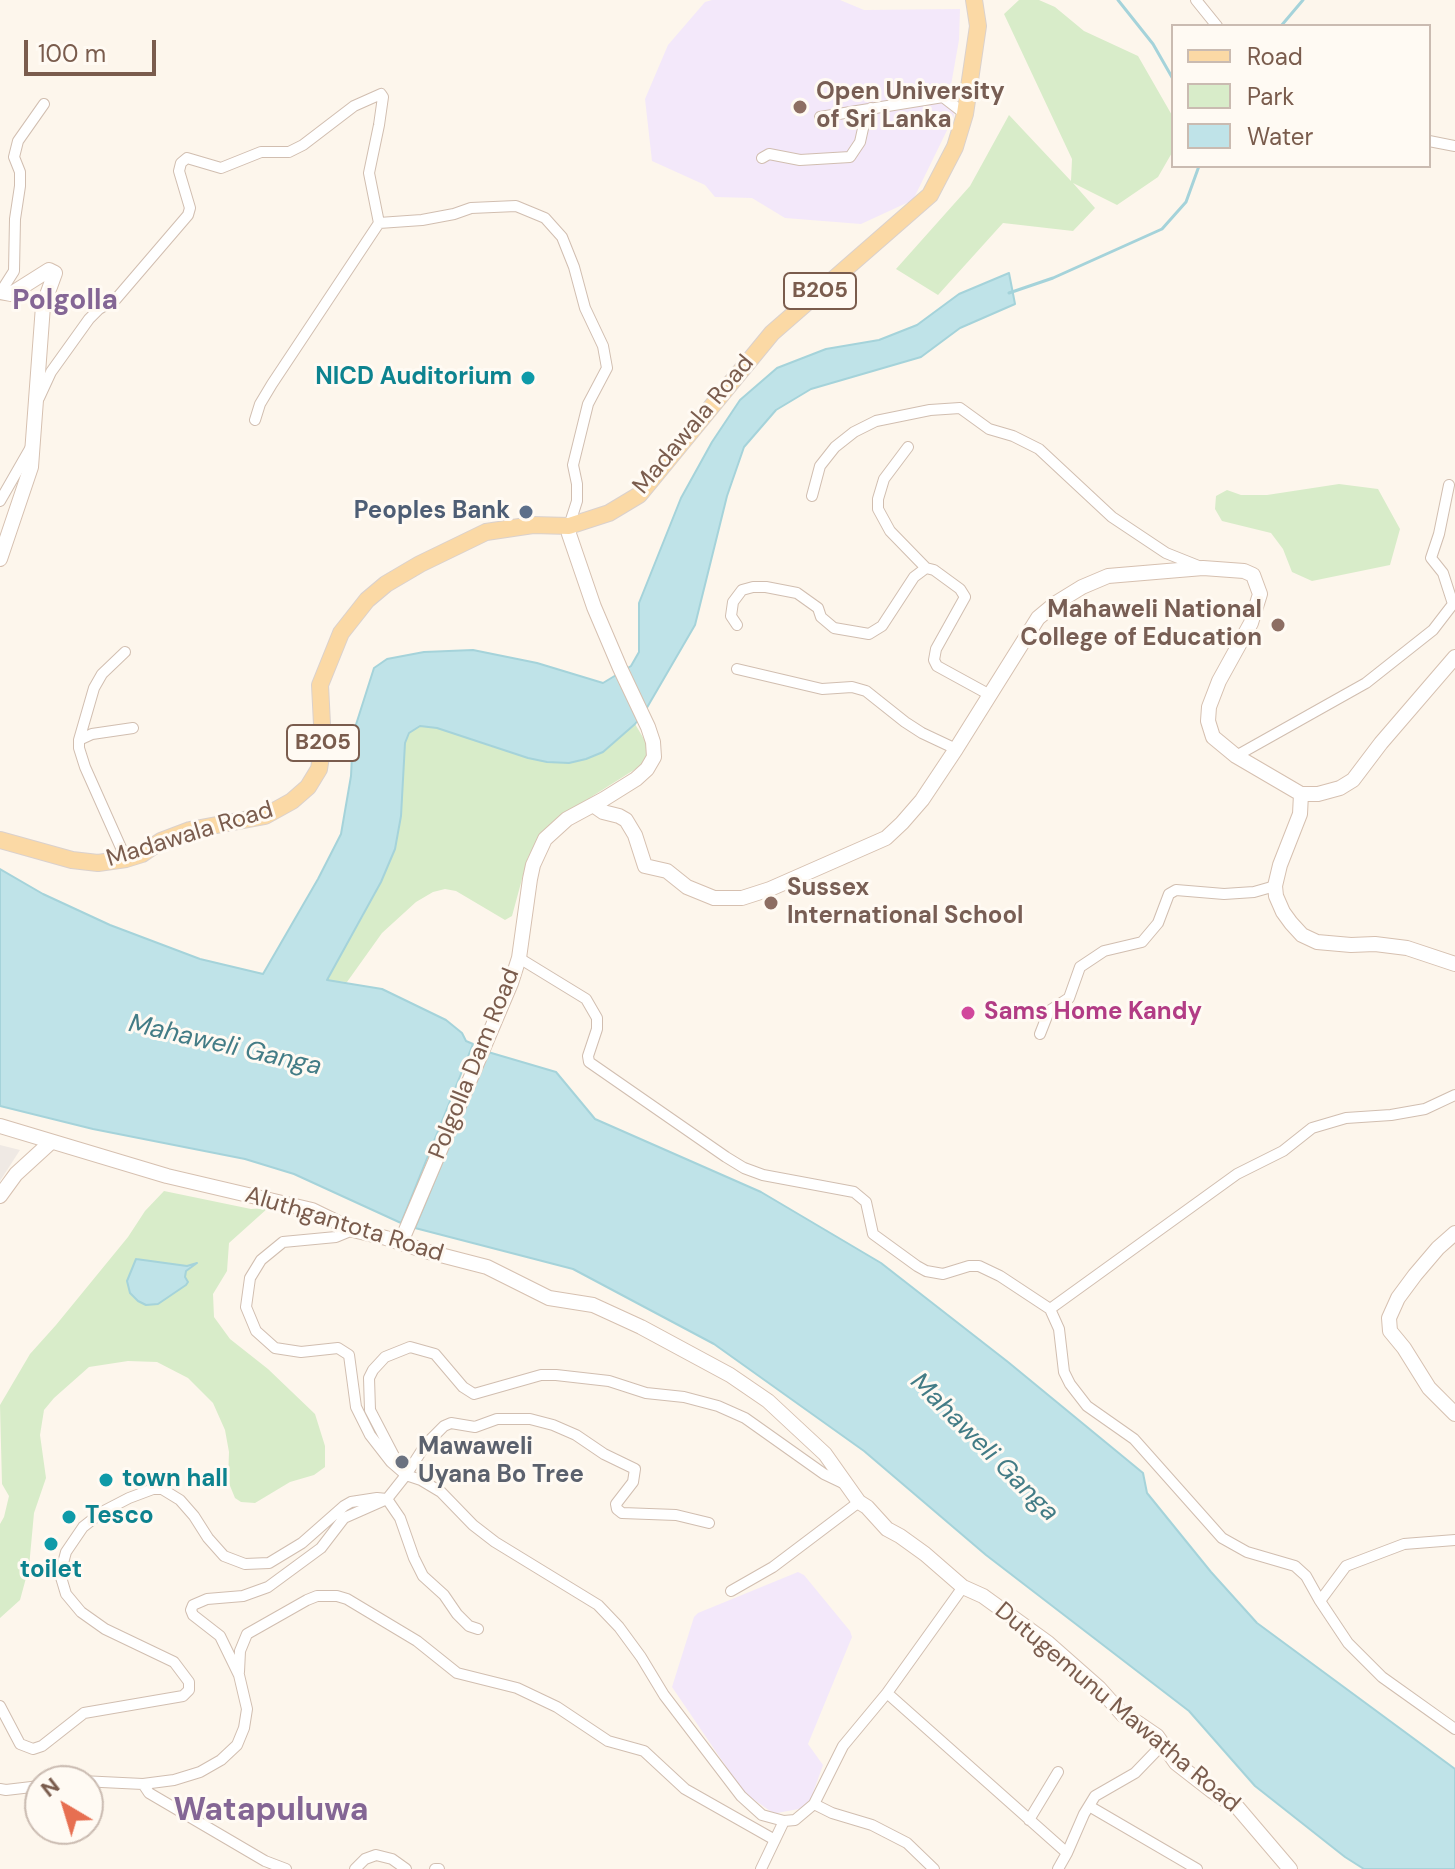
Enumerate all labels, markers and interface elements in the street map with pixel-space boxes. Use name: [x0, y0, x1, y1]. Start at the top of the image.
scale bar: [28, 24, 160, 74]
legend: [1171, 24, 1431, 168]
text: 100 m: [38, 38, 106, 69]
text: Road: [1247, 41, 1303, 72]
place label: Open University of Sri Lanka: [816, 79, 1005, 135]
text: Park: [1247, 81, 1294, 112]
marker: Open University of Sri Lanka: [791, 98, 809, 116]
text: Water: [1247, 121, 1313, 152]
road number: B205: [784, 273, 856, 309]
district label: Polgolla: [12, 285, 118, 319]
street label: Madawala Road: [627, 350, 761, 500]
place label: NICD Auditorium: [315, 364, 512, 392]
marker: NICD Auditorium: [519, 369, 537, 387]
place label: Peoples Bank: [354, 498, 510, 526]
marker: Peoples Bank: [517, 503, 535, 521]
place label: Mahaweli National College of Education: [1020, 597, 1262, 653]
marker: Mahaweli National College of Education: [1269, 616, 1287, 634]
road number: B205: [287, 725, 359, 761]
street label: Madawala Road: [103, 796, 277, 874]
place label: Sussex International School: [787, 875, 1024, 931]
marker: Sussex International School: [762, 894, 780, 912]
street label: Polgolla Dam Road: [424, 964, 526, 1164]
place label: Sams Home Kandy: [984, 999, 1202, 1027]
marker: Sams Home Kandy: [959, 1004, 977, 1022]
water label: Mahaweli Ganga: [125, 1009, 325, 1083]
street label: Aluthgantota Road: [241, 1181, 447, 1269]
water label: Mahaweli Ganga: [903, 1367, 1065, 1529]
place label: Mawaweli Uyana Bo Tree: [418, 1434, 584, 1490]
marker: Mawaweli Uyana Bo Tree: [393, 1453, 411, 1471]
place label: town hall: [122, 1466, 228, 1494]
marker: town hall: [97, 1471, 115, 1489]
place label: Tesco: [85, 1503, 154, 1531]
marker: Tesco: [60, 1508, 78, 1526]
marker: toilet: [42, 1535, 60, 1553]
place label: toilet: [20, 1557, 82, 1585]
street label: Dutugemunu Mawatha Road: [989, 1597, 1245, 1819]
north arrow: [24, 1765, 104, 1845]
text: N: [35, 1771, 65, 1804]
district label: Watapuluwa: [174, 1793, 368, 1831]

